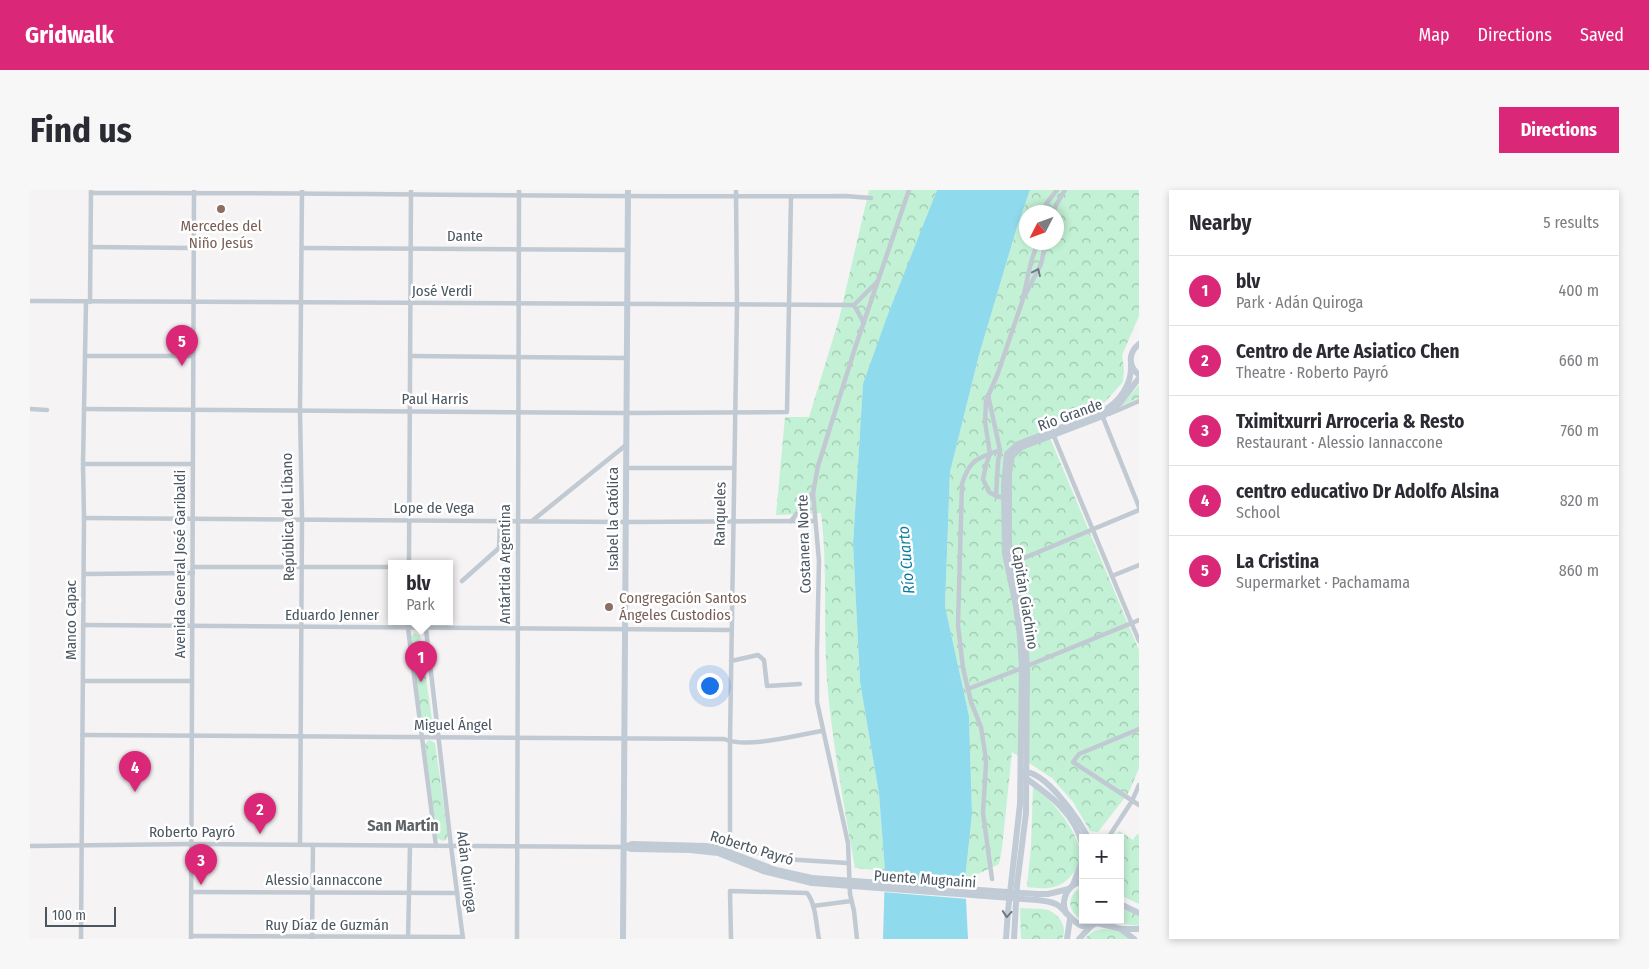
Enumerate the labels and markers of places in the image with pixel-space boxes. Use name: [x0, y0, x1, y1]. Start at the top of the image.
marker: Mercedes del Niño Jesús: [215, 203, 227, 215]
place label: Mercedes del Niño Jesús: [180, 217, 262, 252]
pin: 5: [166, 325, 198, 366]
place label: Congregación Santos Ángeles Custodios: [619, 589, 747, 624]
marker: Congregación Santos Ángeles Custodios: [603, 601, 615, 613]
pin: 1: [405, 641, 437, 682]
pin: 4: [119, 751, 151, 792]
pin: 2: [244, 793, 276, 834]
pin: 3: [185, 844, 217, 885]

